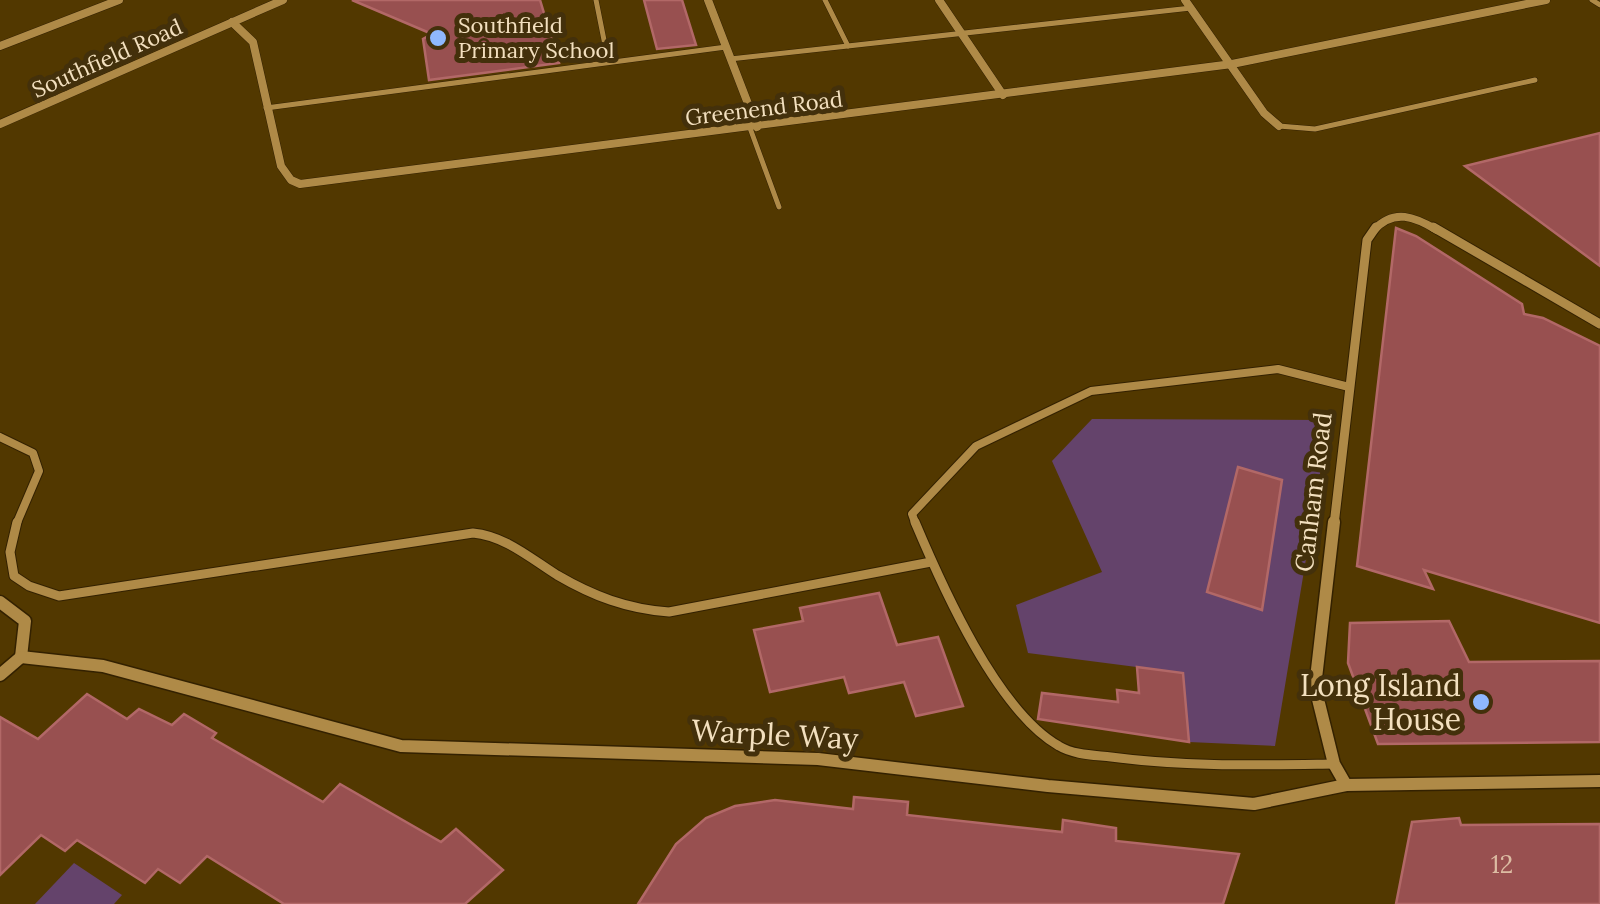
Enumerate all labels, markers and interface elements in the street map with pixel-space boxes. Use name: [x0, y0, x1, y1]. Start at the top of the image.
place label: Southfield Primary School: [458, 11, 614, 64]
street label: Southfield Road: [27, 12, 187, 104]
marker: Southfield Primary School: [427, 27, 449, 49]
street label: Greenend Road: [684, 84, 844, 132]
street label: Canham Road: [1287, 410, 1339, 574]
place label: Long Island House: [1300, 666, 1461, 738]
marker: Long Island House: [1470, 691, 1492, 713]
street label: Warple Way: [691, 711, 860, 758]
house number: 12: [1491, 848, 1513, 880]

